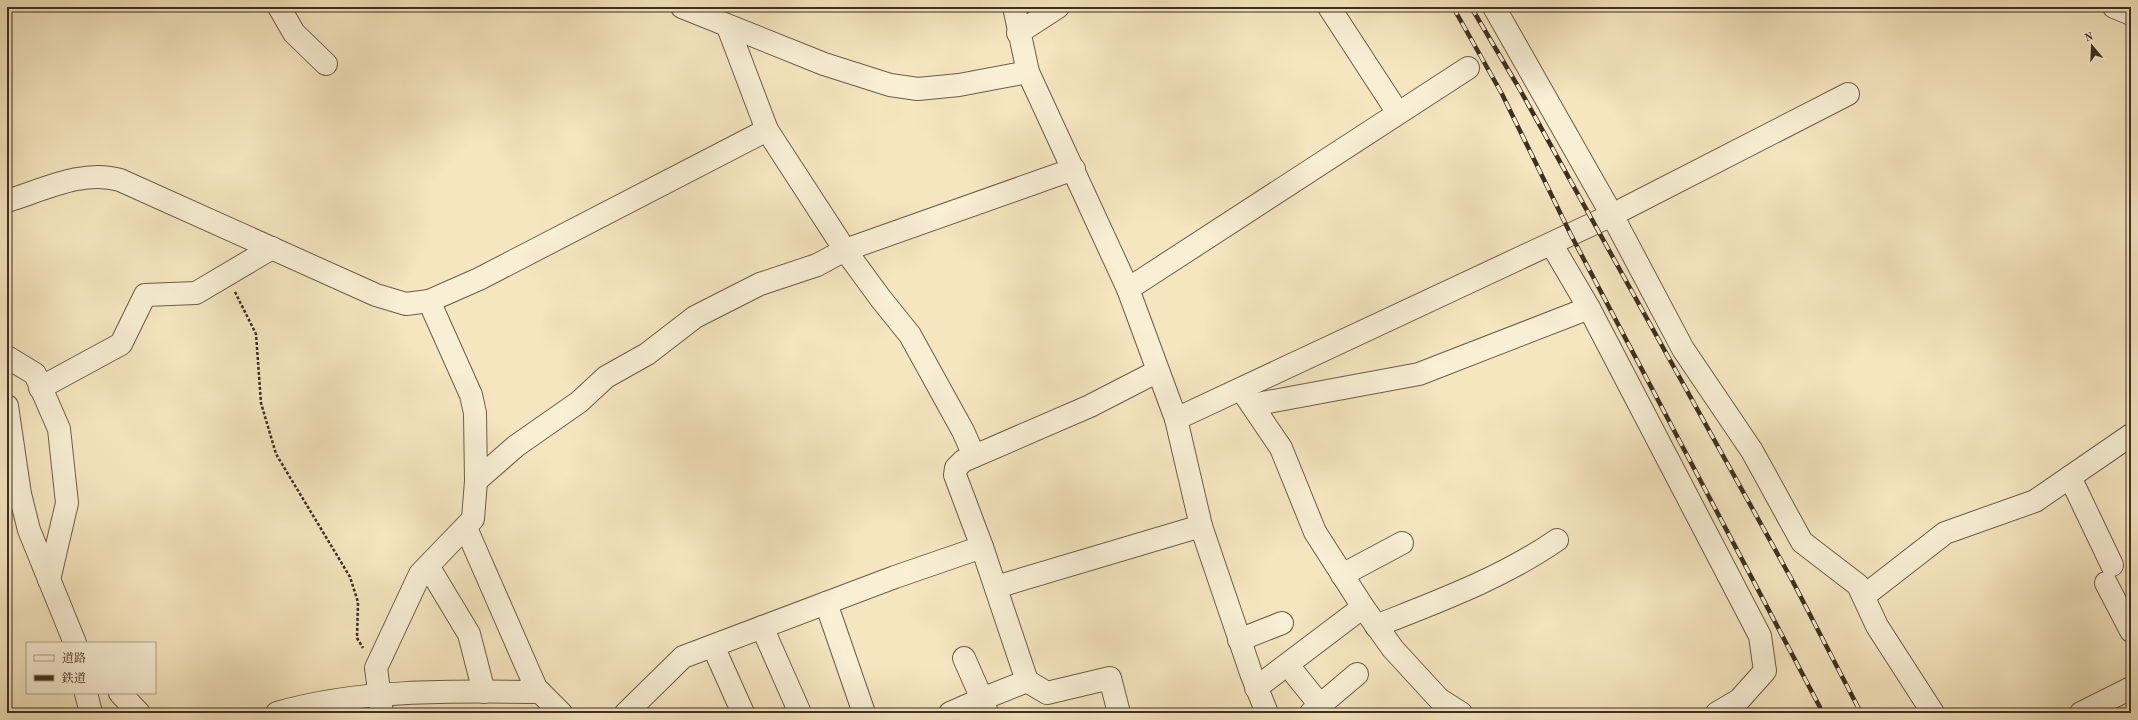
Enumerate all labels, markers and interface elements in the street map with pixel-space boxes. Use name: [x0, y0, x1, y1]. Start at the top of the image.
north arrow: [2072, 26, 2112, 66]
text: N: [2083, 31, 2096, 45]
legend: [26, 642, 156, 694]
text: 道路: [62, 651, 86, 665]
text: 鉄道: [61, 671, 86, 685]

